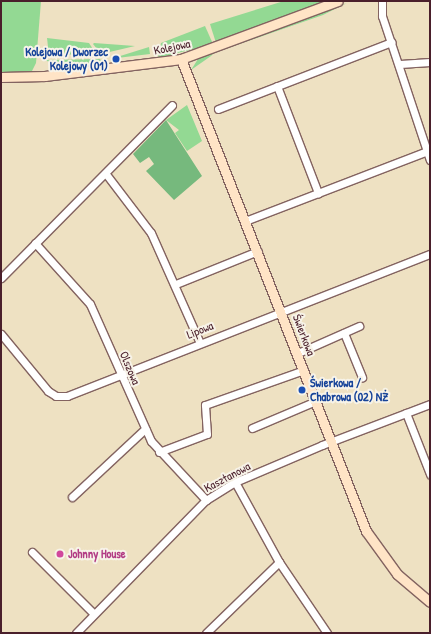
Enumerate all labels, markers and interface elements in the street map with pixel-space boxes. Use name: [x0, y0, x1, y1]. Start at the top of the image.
street label: Kolejowa: [152, 36, 192, 58]
place label: Kolejowa / Dworzec Kolejowy (01): [25, 45, 108, 73]
marker: Kolejowa / Dworzec Kolejowy (01): [111, 54, 121, 64]
street label: Świerkowa: [290, 312, 318, 358]
street label: Lipowa: [185, 318, 215, 342]
street label: Olszowa: [117, 349, 143, 387]
place label: Świerkowa / Chabrowa (02) NŻ: [310, 376, 388, 404]
marker: Świerkowa / Chabrowa (02) NŻ: [297, 385, 307, 395]
street label: Kasztanowa: [202, 459, 252, 495]
place label: Johnny House: [68, 547, 126, 561]
marker: Johnny House: [55, 549, 65, 559]

